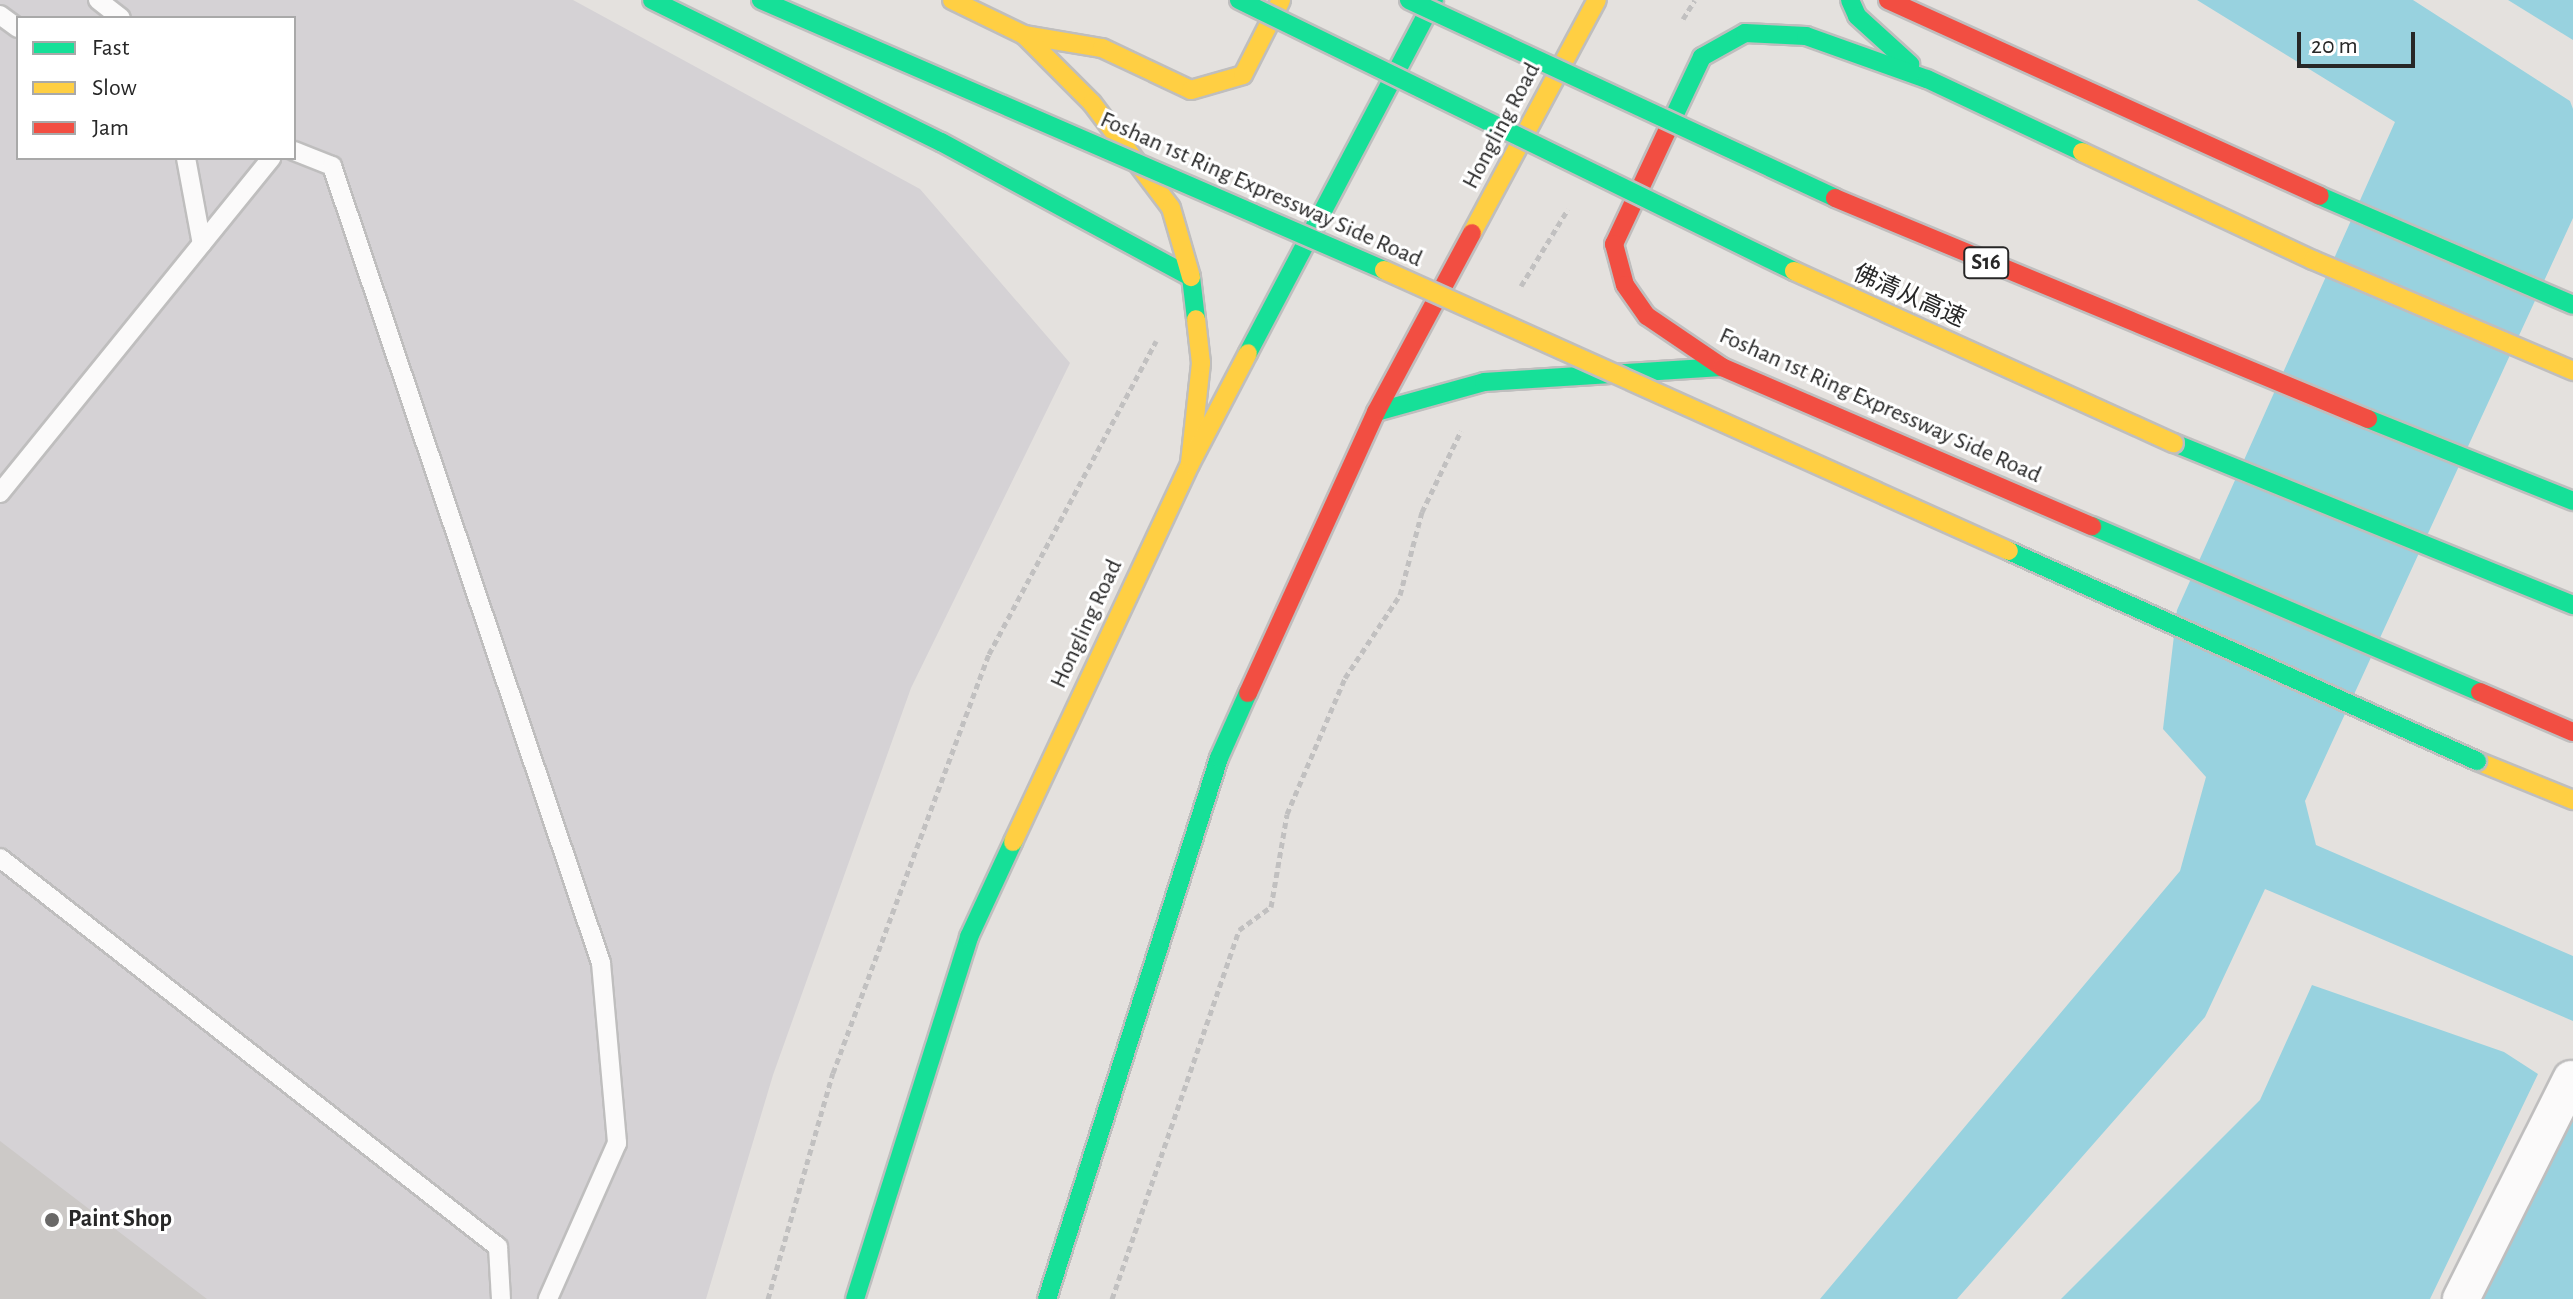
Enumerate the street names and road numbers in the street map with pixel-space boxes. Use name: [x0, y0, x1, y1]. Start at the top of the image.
street label: Hongling Road: [1457, 58, 1547, 194]
street label: Foshan 1st Ring Expressway Side Road: [1096, 106, 1426, 274]
road number: S16: [1962, 245, 2010, 281]
street label: 佛清从高速: [1848, 259, 1970, 335]
street label: Foshan 1st Ring Expressway Side Road: [1715, 322, 2045, 490]
street label: Hongling Road: [1045, 555, 1129, 693]

